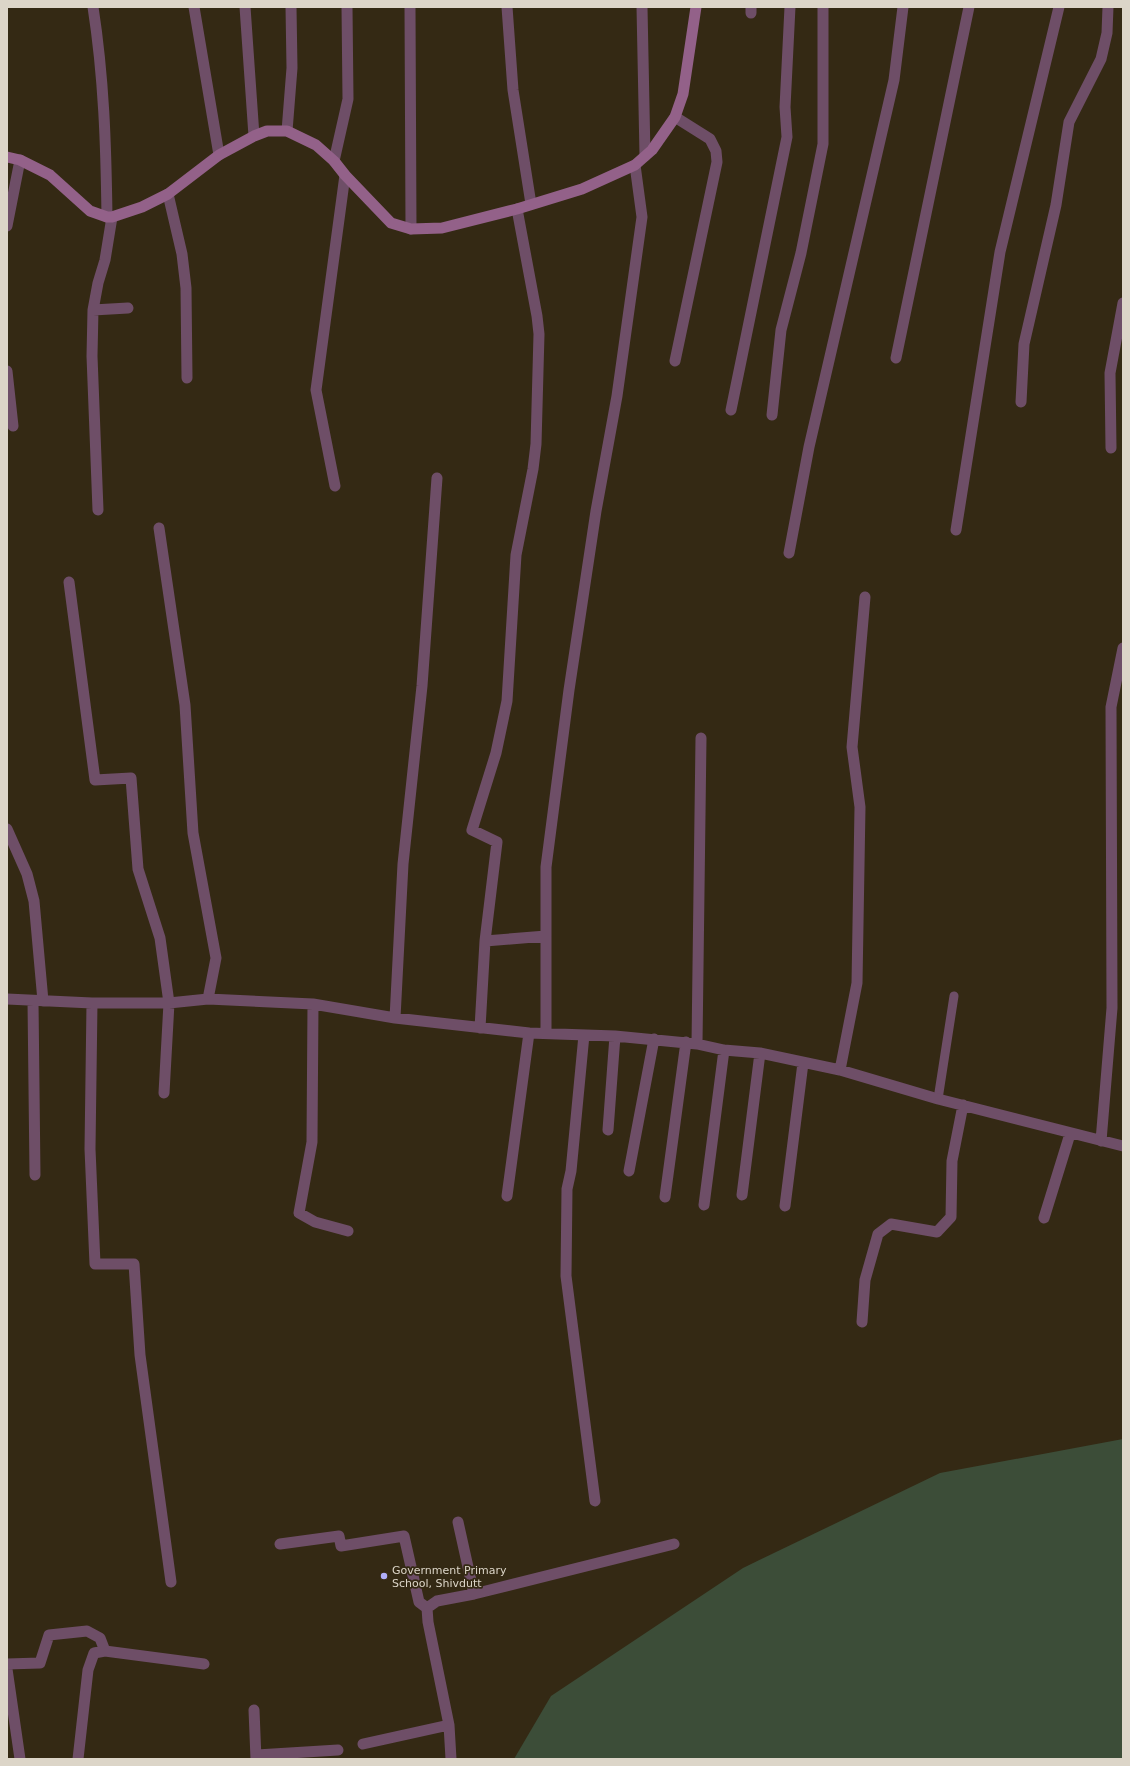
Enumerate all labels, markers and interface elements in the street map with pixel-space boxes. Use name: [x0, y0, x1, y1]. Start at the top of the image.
place label: Government Primary School, Shivdutt: [392, 1564, 507, 1590]
marker: Government Primary School, Shivdutt: [379, 1571, 389, 1581]

